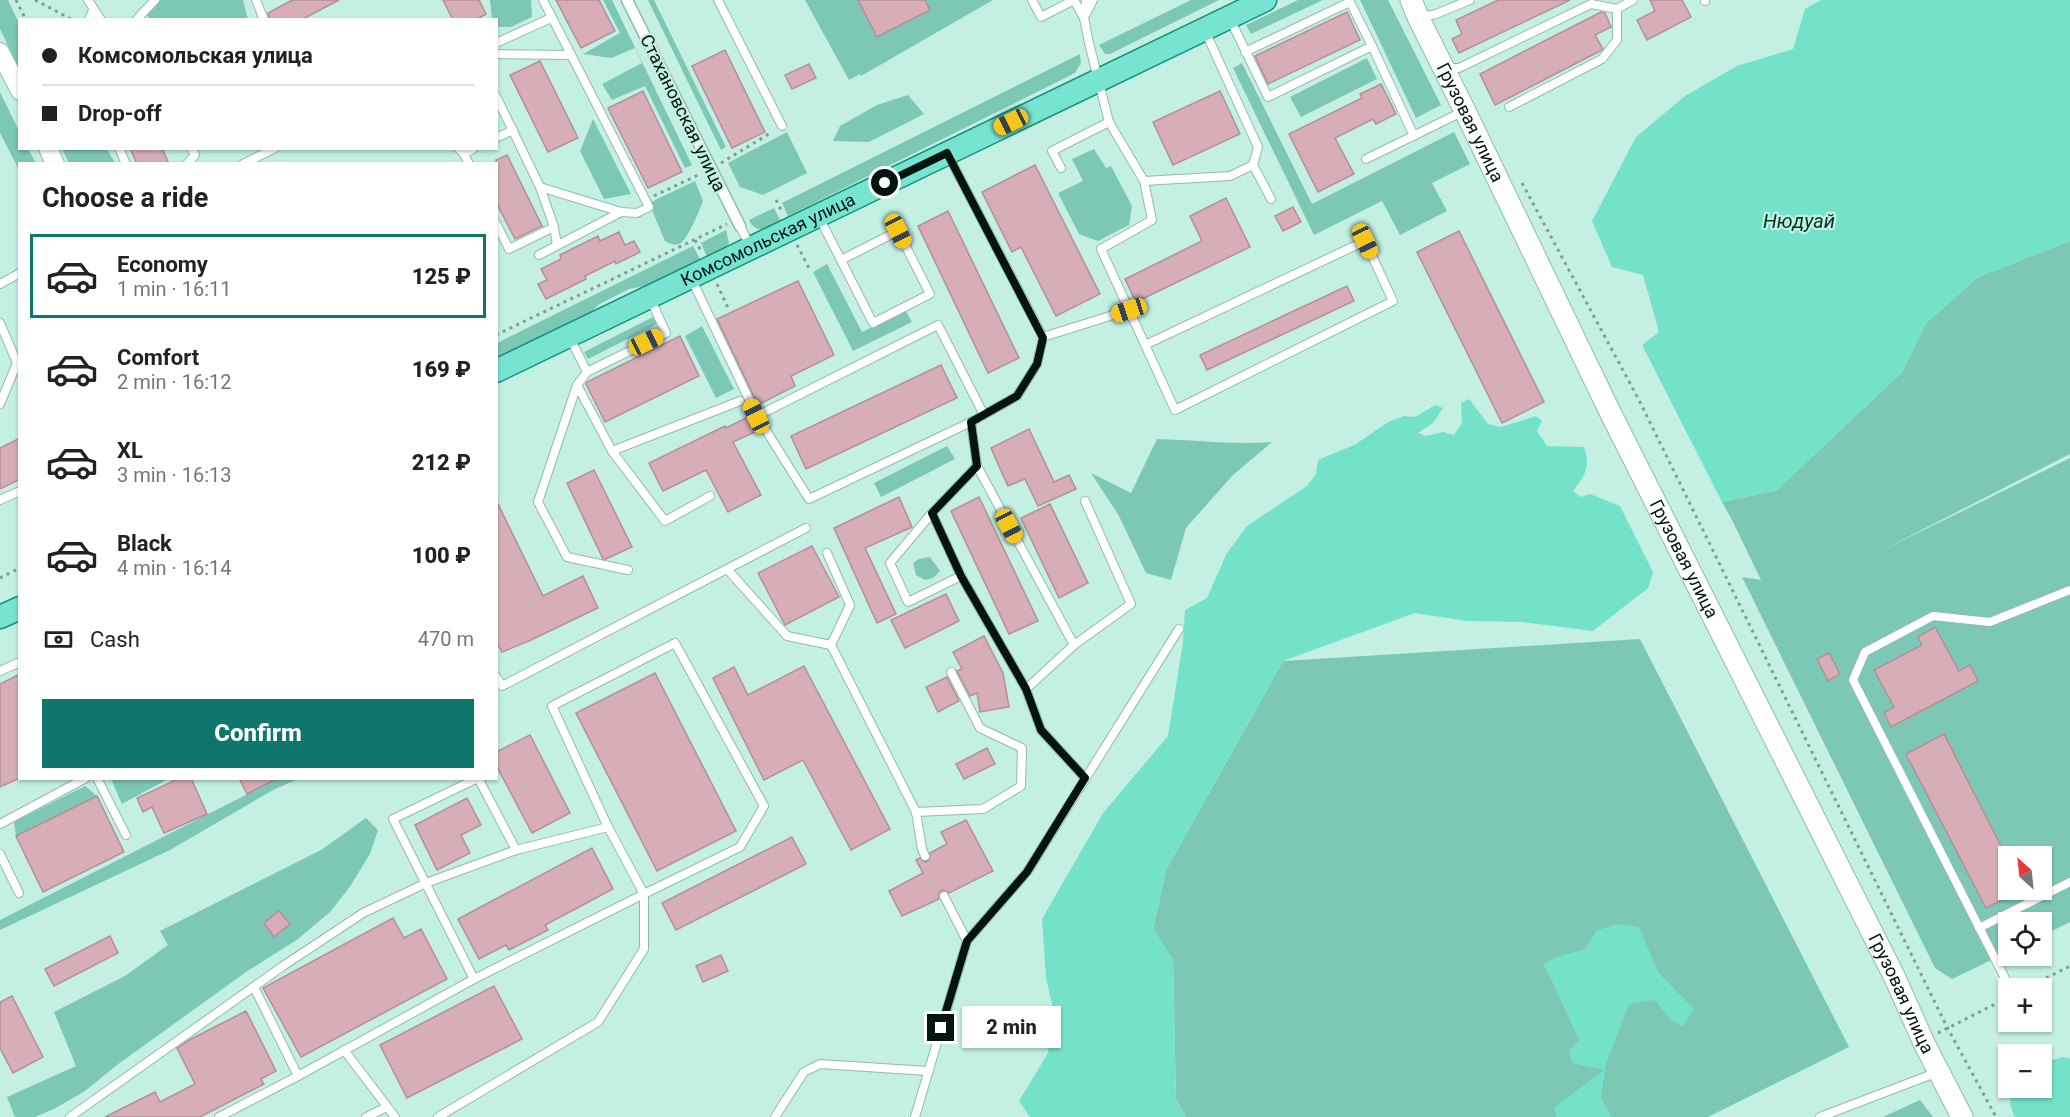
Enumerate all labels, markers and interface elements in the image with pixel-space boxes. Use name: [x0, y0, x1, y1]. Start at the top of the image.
street label: Стахановская улица: [636, 31, 731, 195]
text: Комсомольская улица: [78, 43, 313, 68]
street label: Грузовая улица: [1433, 59, 1509, 185]
text: Drop-off: [78, 101, 162, 126]
car: [991, 106, 1031, 138]
route start: [871, 169, 898, 196]
text: Choose a ride: [42, 182, 208, 214]
street label: Комсомольская улица: [677, 188, 858, 290]
water label: Нюдуай: [1763, 209, 1835, 233]
car: [882, 211, 914, 251]
car: [1349, 221, 1381, 261]
icon: car: [45, 249, 99, 303]
text: Economy: [117, 252, 208, 277]
text: 125 ₽: [412, 264, 471, 289]
text: 1 min · 16:11: [117, 277, 232, 301]
car: [1109, 296, 1149, 324]
car: [626, 326, 666, 358]
icon: car: [45, 342, 99, 396]
text: Comfort: [117, 345, 199, 370]
text: 169 ₽: [412, 357, 471, 382]
text: 2 min · 16:12: [117, 370, 232, 394]
car: [740, 396, 772, 436]
icon: car: [45, 435, 99, 489]
text: XL: [117, 438, 143, 463]
text: 212 ₽: [412, 450, 471, 475]
text: 3 min · 16:13: [117, 463, 232, 487]
street label: Грузовая улица: [1646, 496, 1723, 621]
car: [993, 506, 1025, 546]
icon: car: [45, 528, 99, 582]
text: Black: [117, 531, 172, 556]
text: 100 ₽: [412, 543, 471, 568]
text: 4 min · 16:14: [117, 556, 232, 580]
icon: cash: [42, 623, 75, 656]
text: Cash: [90, 627, 140, 652]
text: 470 m: [418, 627, 474, 651]
button: Confirm: [42, 699, 474, 768]
north arrow: [1998, 846, 2052, 900]
map controls: [1998, 846, 2052, 1098]
button: locate: [1998, 912, 2052, 966]
street label: Грузовая улица: [1864, 930, 1939, 1057]
button: +: [1998, 978, 2052, 1032]
callout: 2 min: [962, 1007, 1061, 1049]
route end: [927, 1014, 954, 1041]
text: 2 min: [986, 1015, 1037, 1039]
button: −: [1998, 1044, 2052, 1098]

